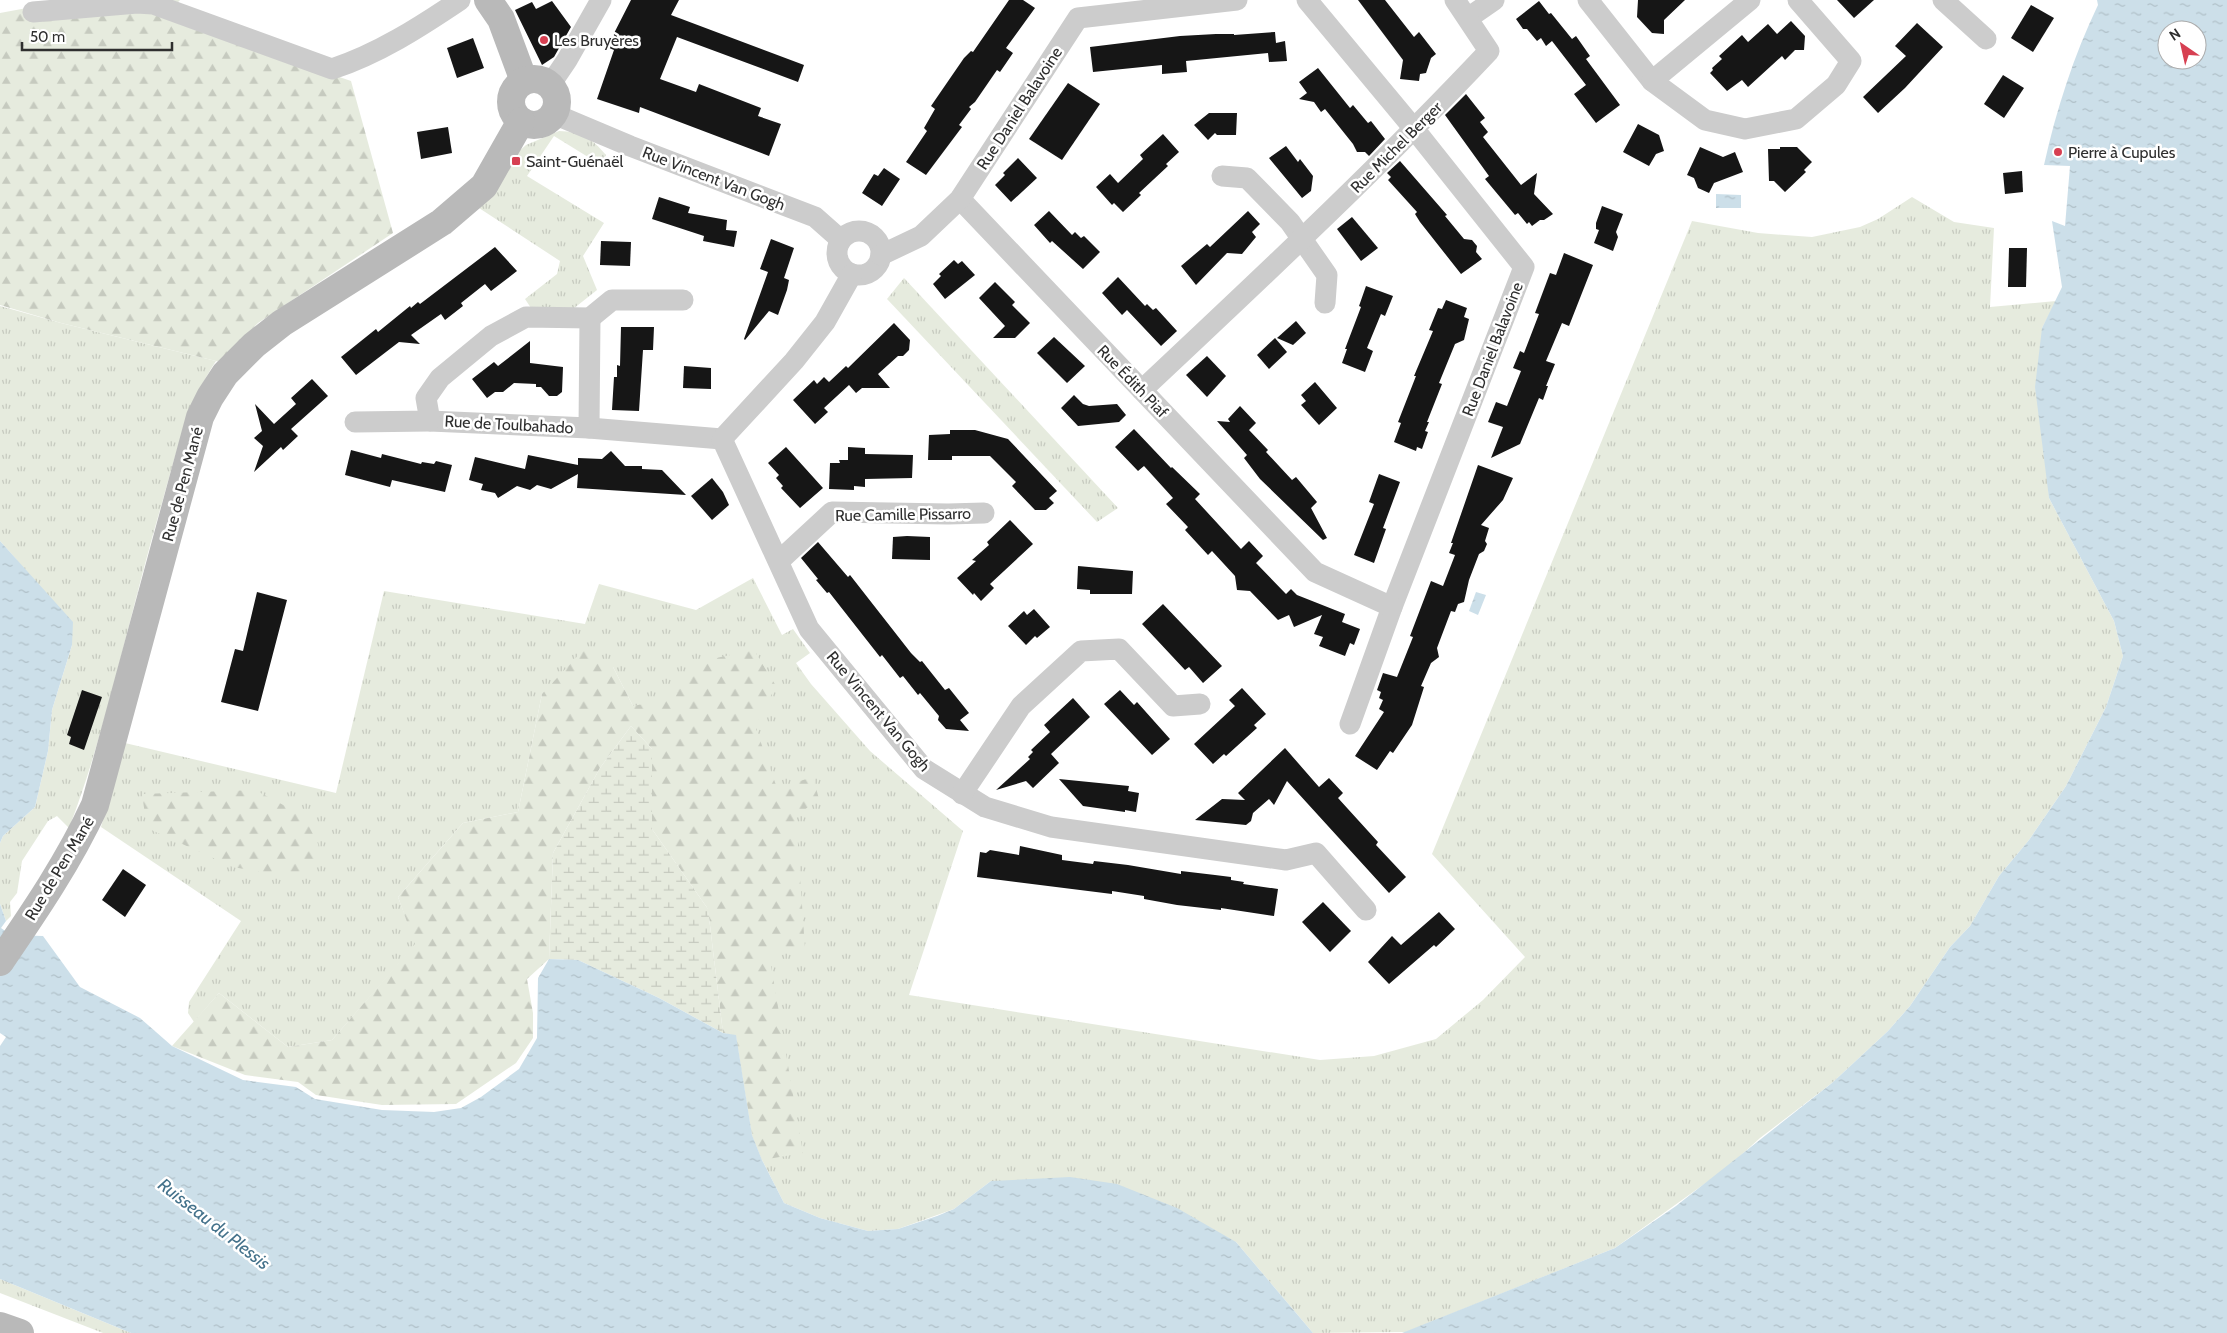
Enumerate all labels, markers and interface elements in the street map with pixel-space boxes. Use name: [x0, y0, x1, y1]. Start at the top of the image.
scale bar: [22, 20, 172, 52]
north arrow: [2157, 20, 2207, 70]
text: N: [2166, 24, 2184, 44]
text: 50 m: [30, 28, 65, 46]
place label: Les Bruyères: [554, 31, 639, 50]
marker: Les Bruyères: [538, 34, 550, 46]
street label: Rue Daniel Balavoine: [973, 43, 1066, 173]
street label: Rue Michel Berger: [1347, 97, 1447, 197]
street label: Rue Vincent Van Gogh: [640, 143, 788, 214]
place label: Pierre à Cupules: [2068, 143, 2176, 162]
marker: Pierre à Cupules: [2052, 146, 2064, 158]
place label: Saint-Guénaël: [526, 152, 623, 171]
marker: Saint-Guénaël: [510, 155, 522, 167]
street label: Rue Daniel Balavoine: [1458, 279, 1527, 419]
street label: Rue Édith Piaf: [1093, 341, 1172, 422]
street label: Rue de Toulbahado: [444, 412, 574, 437]
street label: Rue de Pen Mané: [158, 425, 207, 543]
street label: Rue Camille Pissarro: [835, 504, 971, 525]
street label: Rue Vincent Van Gogh: [823, 647, 934, 775]
street label: Rue de Pen Mané: [21, 813, 98, 924]
water label: Ruisseau du Plessis: [154, 1173, 274, 1275]

